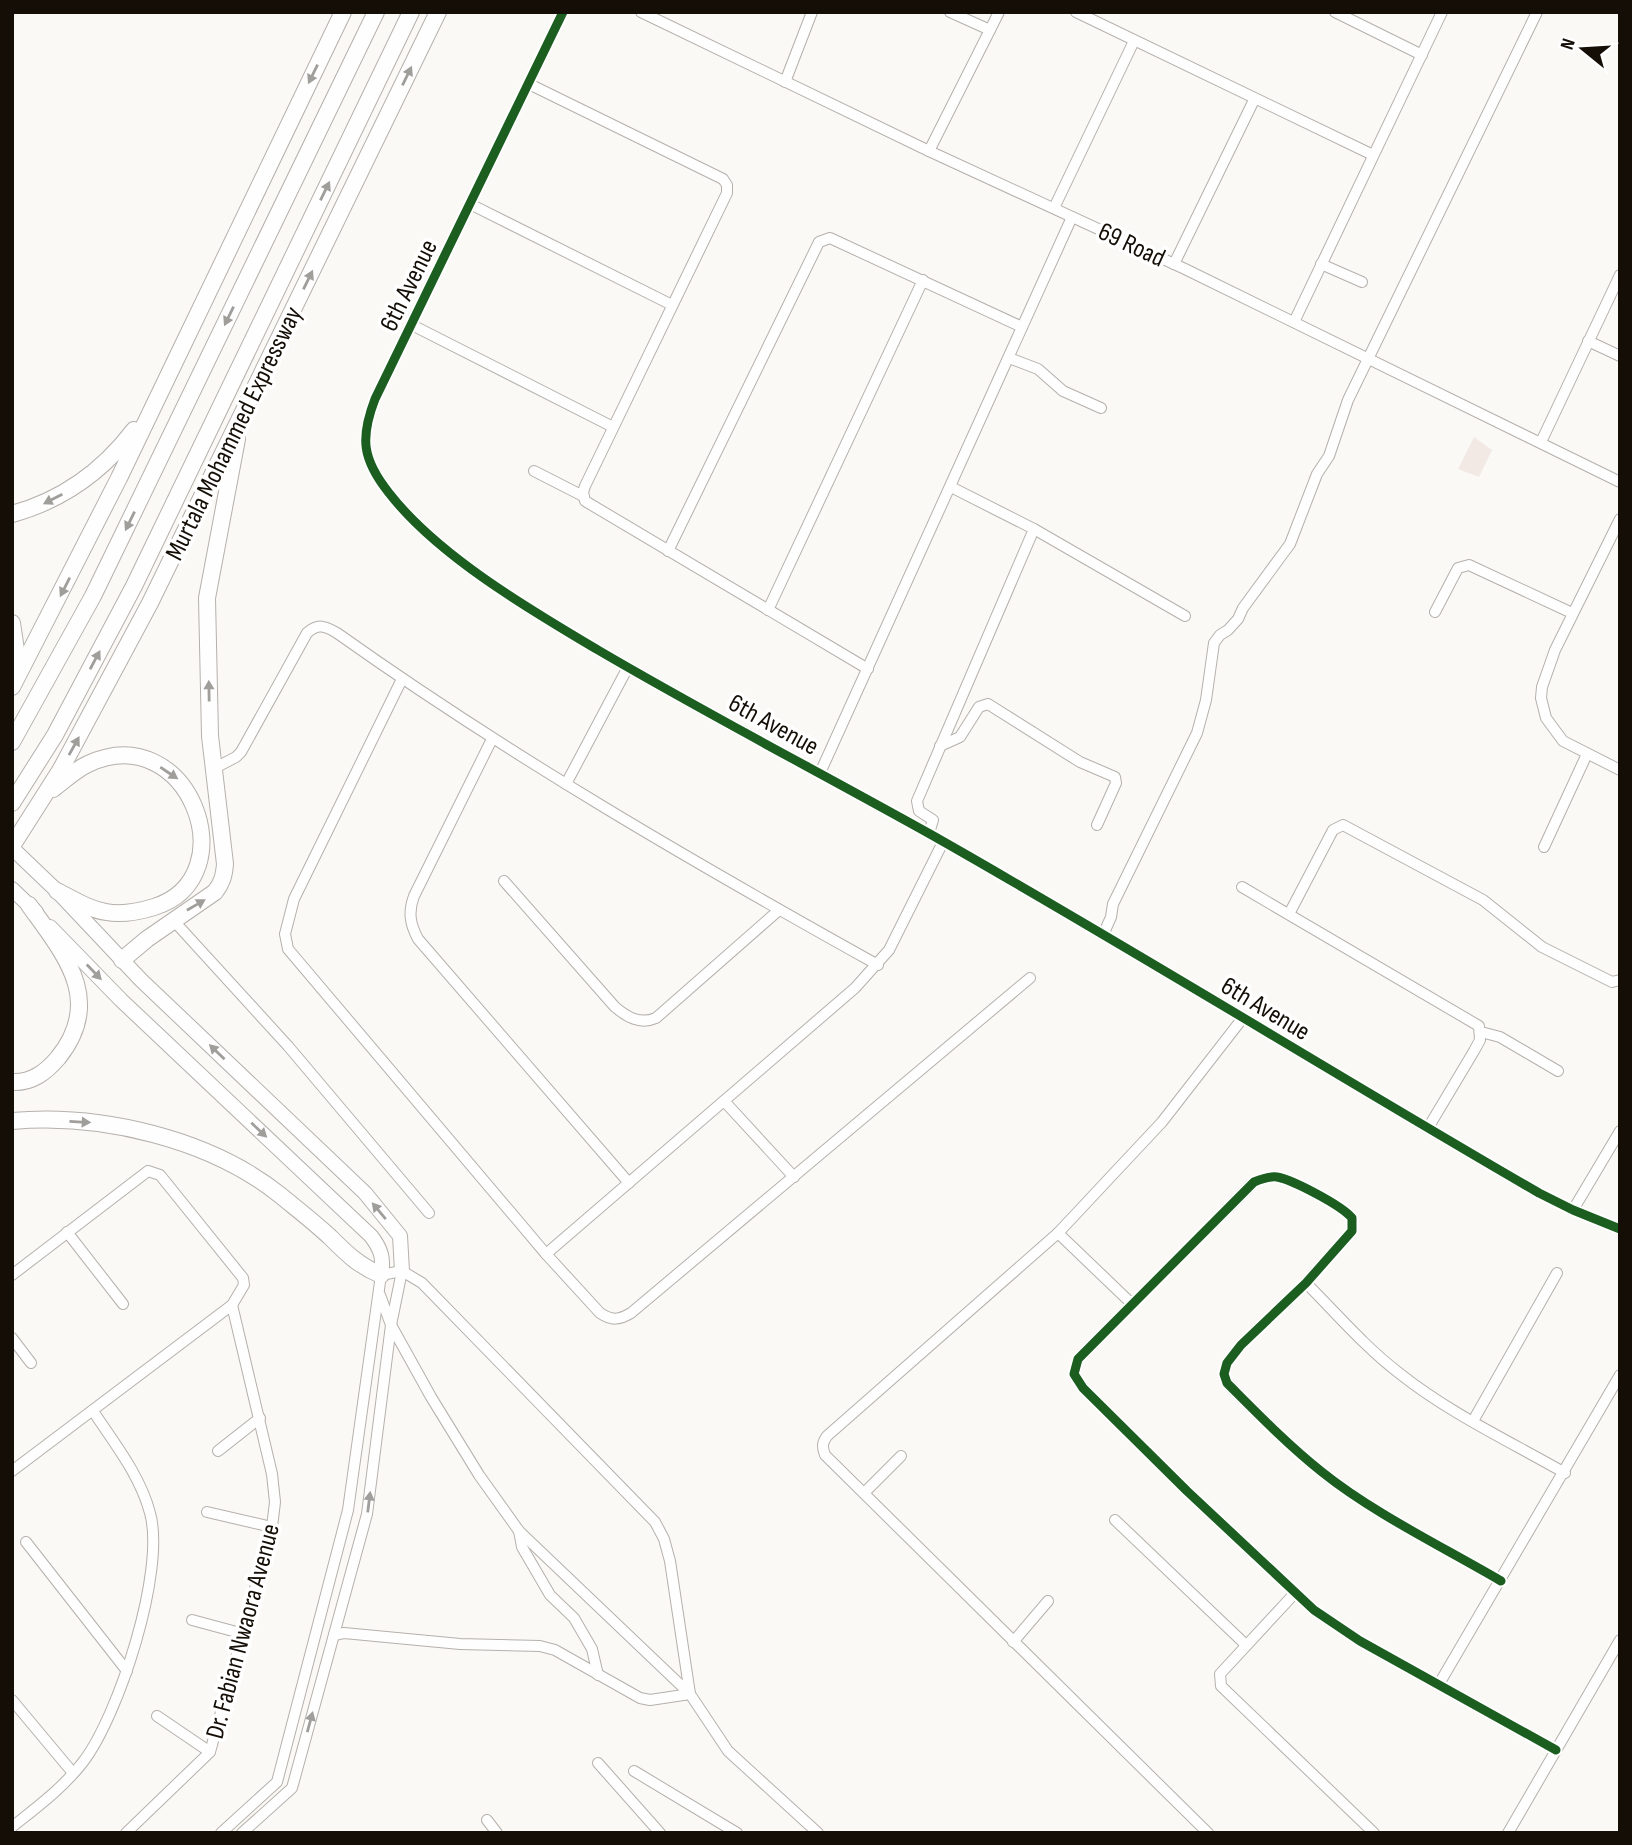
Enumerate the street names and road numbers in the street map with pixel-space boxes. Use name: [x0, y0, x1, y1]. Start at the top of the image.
street label: 69 Road: [1093, 216, 1170, 274]
street label: 6th Avenue: [374, 235, 445, 337]
street label: Murtala Mohammed Expressway: [159, 302, 309, 566]
street label: 6th Avenue: [723, 688, 824, 763]
street label: 6th Avenue: [1215, 971, 1315, 1048]
street label: Dr. Fabian Nwaora Avenue: [200, 1521, 287, 1742]

